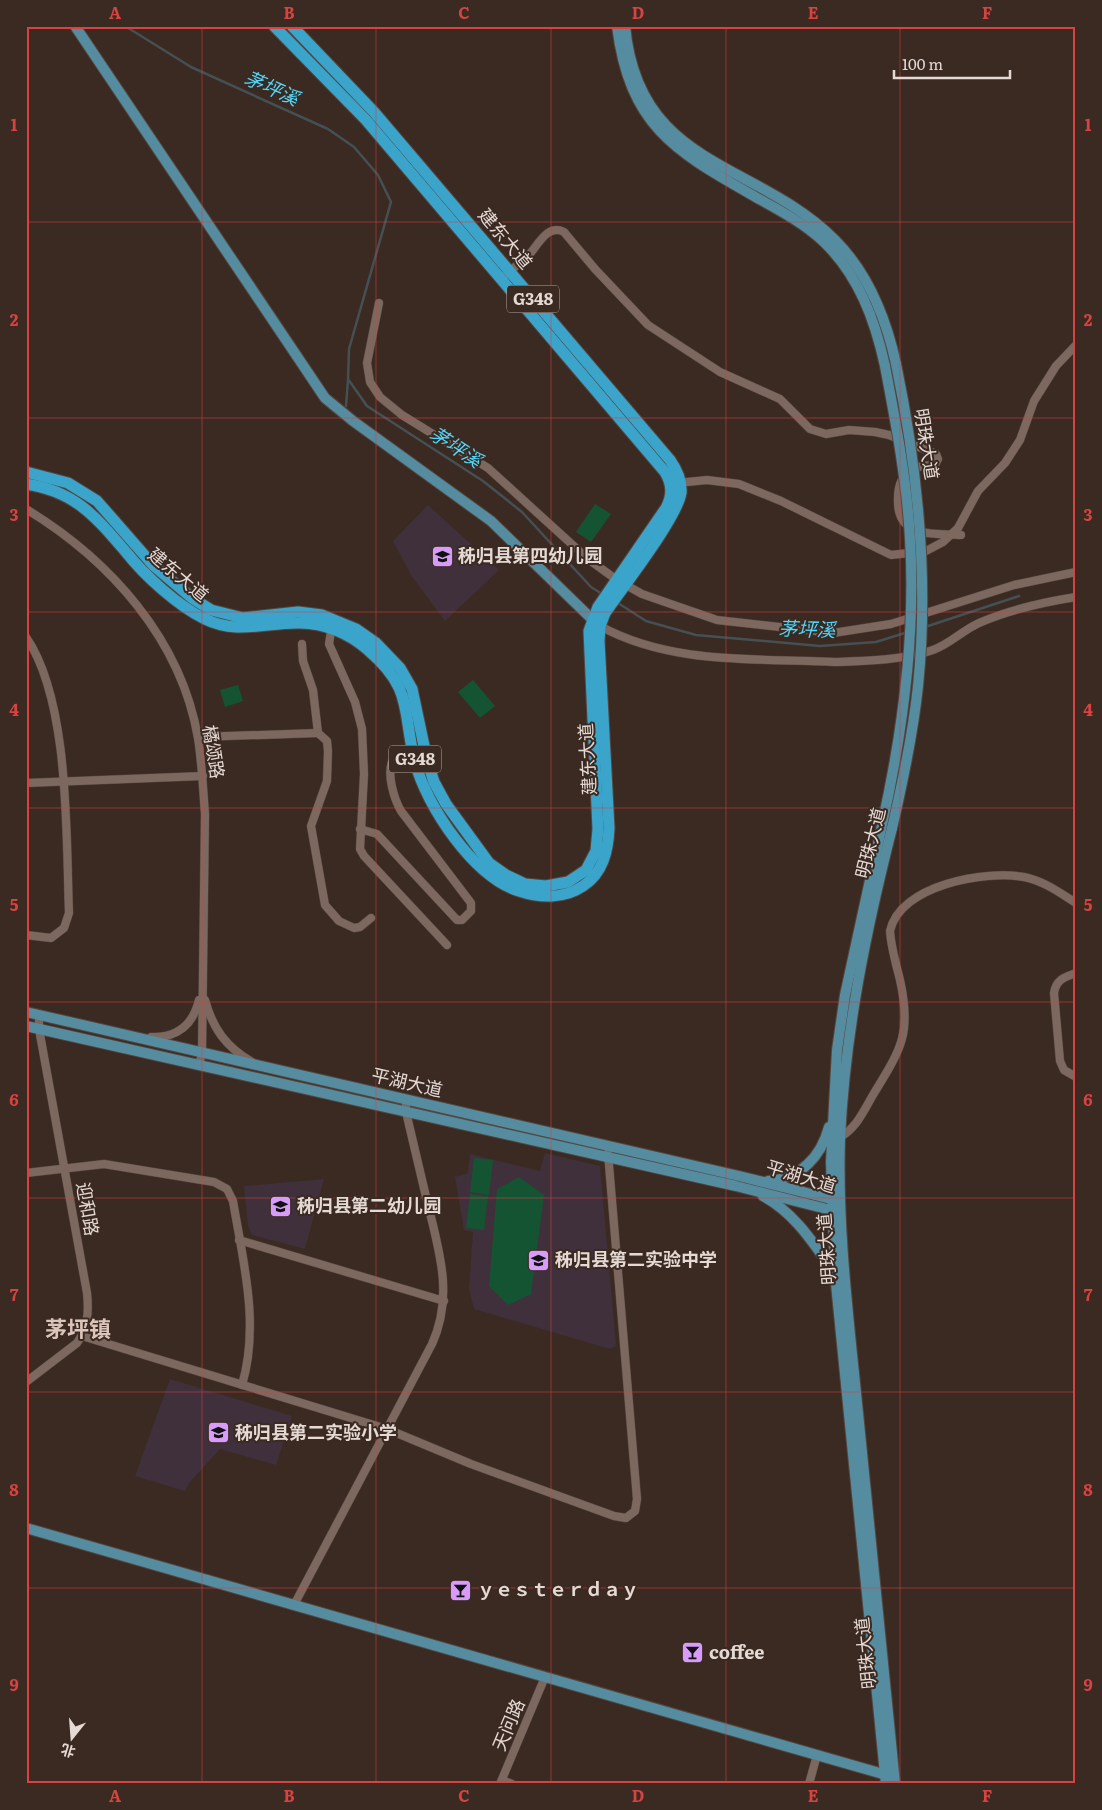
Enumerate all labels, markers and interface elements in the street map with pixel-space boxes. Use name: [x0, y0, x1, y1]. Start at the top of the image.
text: A: [109, 0, 121, 24]
text: B: [283, 0, 295, 24]
text: C: [458, 0, 470, 24]
text: D: [632, 0, 644, 24]
text: E: [808, 0, 819, 24]
text: F: [982, 0, 992, 24]
scale bar: [894, 48, 1011, 80]
text: 100 m: [902, 52, 943, 75]
water label: 茅坪溪: [241, 63, 306, 112]
text: 1: [11, 112, 18, 136]
text: 1: [1085, 112, 1092, 136]
street label: 建东大道: [473, 202, 540, 274]
road number: G348: [507, 286, 559, 312]
text: 2: [10, 307, 19, 331]
text: 2: [1084, 307, 1093, 331]
street label: 明珠大道: [909, 406, 946, 481]
water label: 茅坪溪: [425, 419, 490, 475]
text: 3: [10, 502, 19, 526]
text: 3: [1084, 502, 1093, 526]
street label: 建东大道: [143, 540, 215, 607]
place label: 秭归县第四幼儿园: [458, 541, 602, 568]
school or university icon: 秭归县第四幼儿园: [430, 544, 454, 568]
water label: 茅坪溪: [778, 613, 838, 643]
text: 4: [9, 697, 19, 721]
text: 4: [1083, 697, 1093, 721]
street label: 建东大道: [571, 722, 602, 796]
street label: 橘颂路: [197, 723, 232, 781]
road number: G348: [389, 746, 441, 772]
street label: 明珠大道: [848, 804, 891, 881]
text: 5: [10, 892, 19, 916]
text: 5: [1084, 892, 1093, 916]
street label: 平湖大道: [369, 1060, 445, 1103]
text: 6: [9, 1087, 19, 1111]
text: 6: [1083, 1087, 1093, 1111]
street label: 平湖大道: [763, 1152, 840, 1199]
street label: 迎和路: [70, 1180, 106, 1238]
place label: 秭归县第二幼儿园: [297, 1191, 441, 1218]
school or university icon: 秭归县第二幼儿园: [269, 1194, 293, 1218]
street label: 明珠大道: [810, 1212, 841, 1286]
place label: 秭归县第二实验中学: [555, 1245, 717, 1272]
school or university icon: 秭归县第二实验中学: [527, 1248, 551, 1272]
text: 7: [10, 1282, 19, 1306]
text: 7: [1084, 1282, 1093, 1306]
district label: 茅坪镇: [45, 1311, 111, 1344]
place label: 秭归县第二实验小学: [235, 1418, 397, 1445]
school or university icon: 秭归县第二实验小学: [207, 1421, 231, 1445]
text: 8: [9, 1477, 19, 1501]
text: 8: [1083, 1477, 1093, 1501]
place label: ｙｅｓｔｅｒｄａｙ: [477, 1575, 639, 1602]
bar icon: ｙｅｓｔｅｒｄａｙ: [449, 1578, 473, 1602]
street label: 明珠大道: [847, 1616, 882, 1690]
place label: coffee: [709, 1638, 765, 1665]
bar icon: coffee: [681, 1641, 705, 1665]
text: 9: [9, 1672, 19, 1696]
text: 9: [1083, 1672, 1093, 1696]
street label: 天问路: [485, 1694, 531, 1755]
north arrow: [48, 1712, 98, 1762]
text: 北: [58, 1740, 78, 1763]
text: A: [109, 1783, 121, 1807]
text: B: [283, 1783, 295, 1807]
text: C: [458, 1783, 470, 1807]
text: D: [632, 1783, 644, 1807]
text: E: [808, 1783, 819, 1807]
text: F: [982, 1783, 992, 1807]

